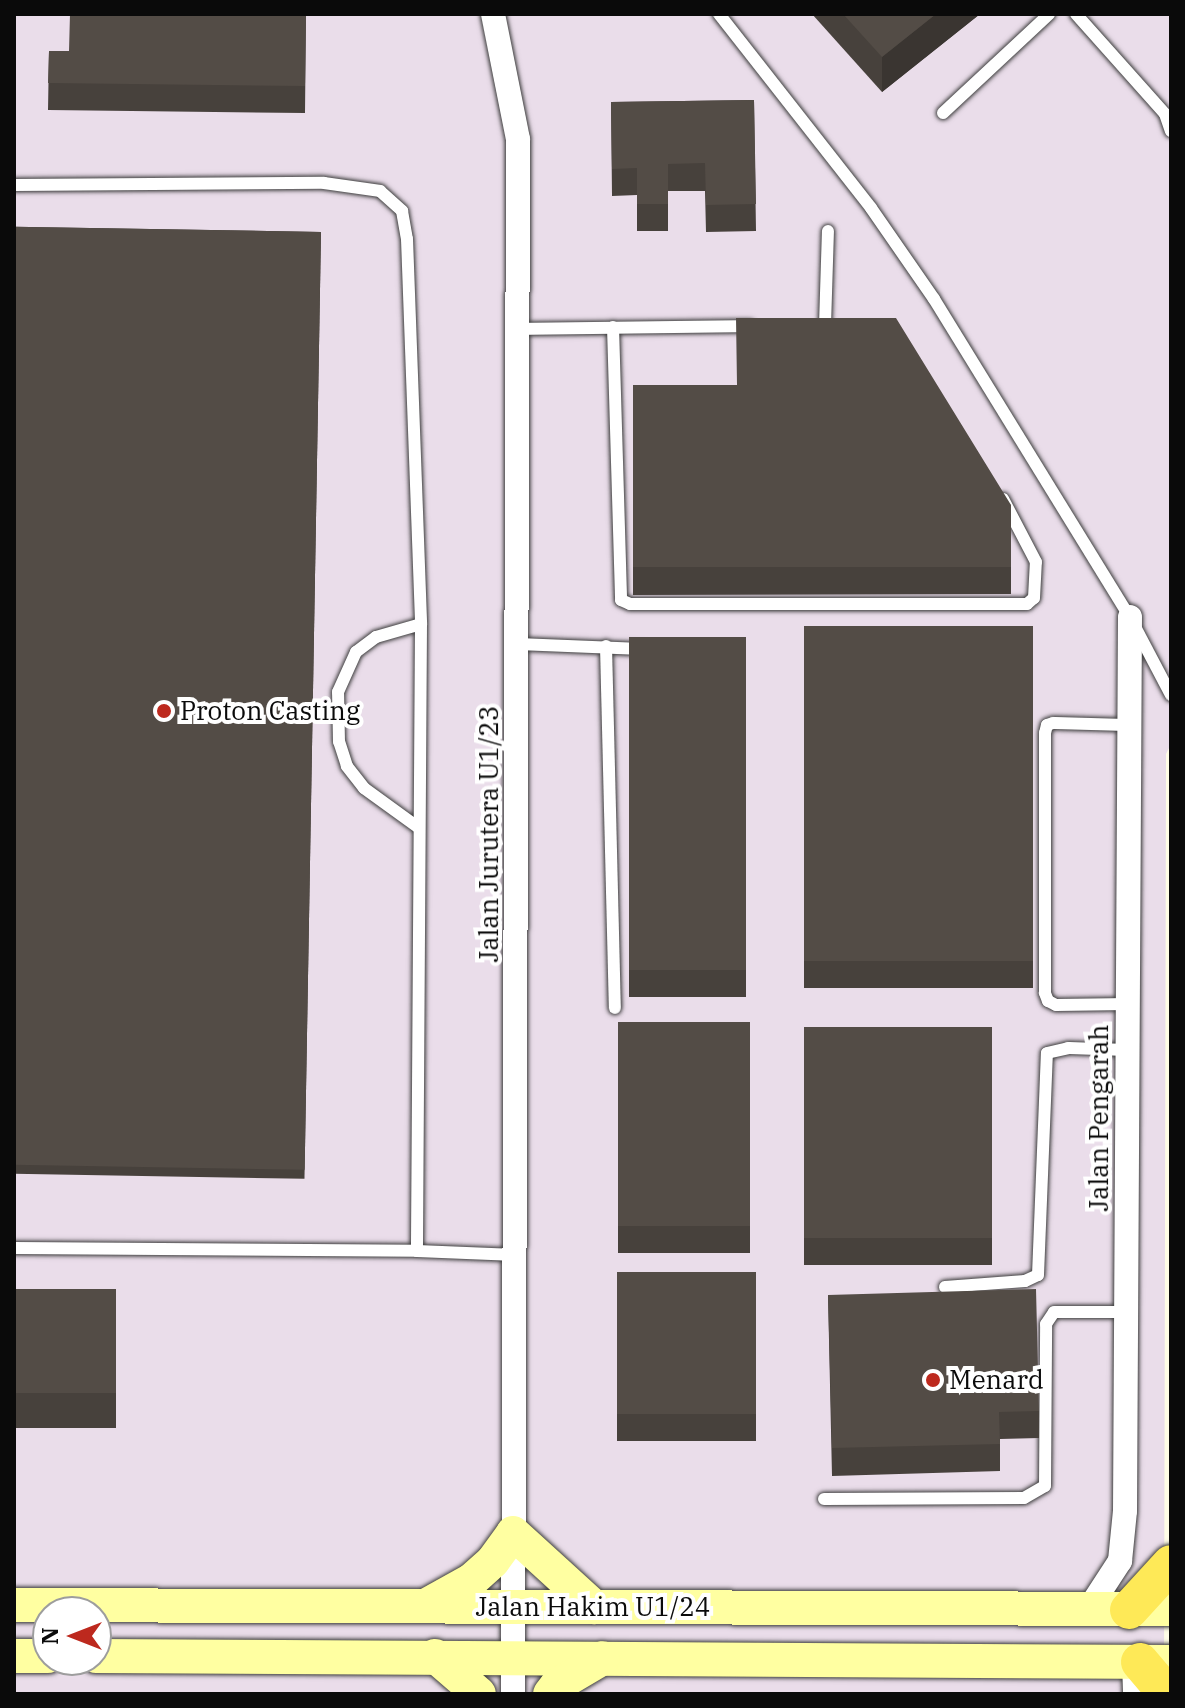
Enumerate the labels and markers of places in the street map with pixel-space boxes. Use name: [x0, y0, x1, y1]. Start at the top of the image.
place label: Proton Casting: [180, 695, 360, 727]
marker: Proton Casting: [155, 702, 173, 720]
place label: Menard: [949, 1364, 1044, 1396]
marker: Menard: [924, 1371, 942, 1389]

